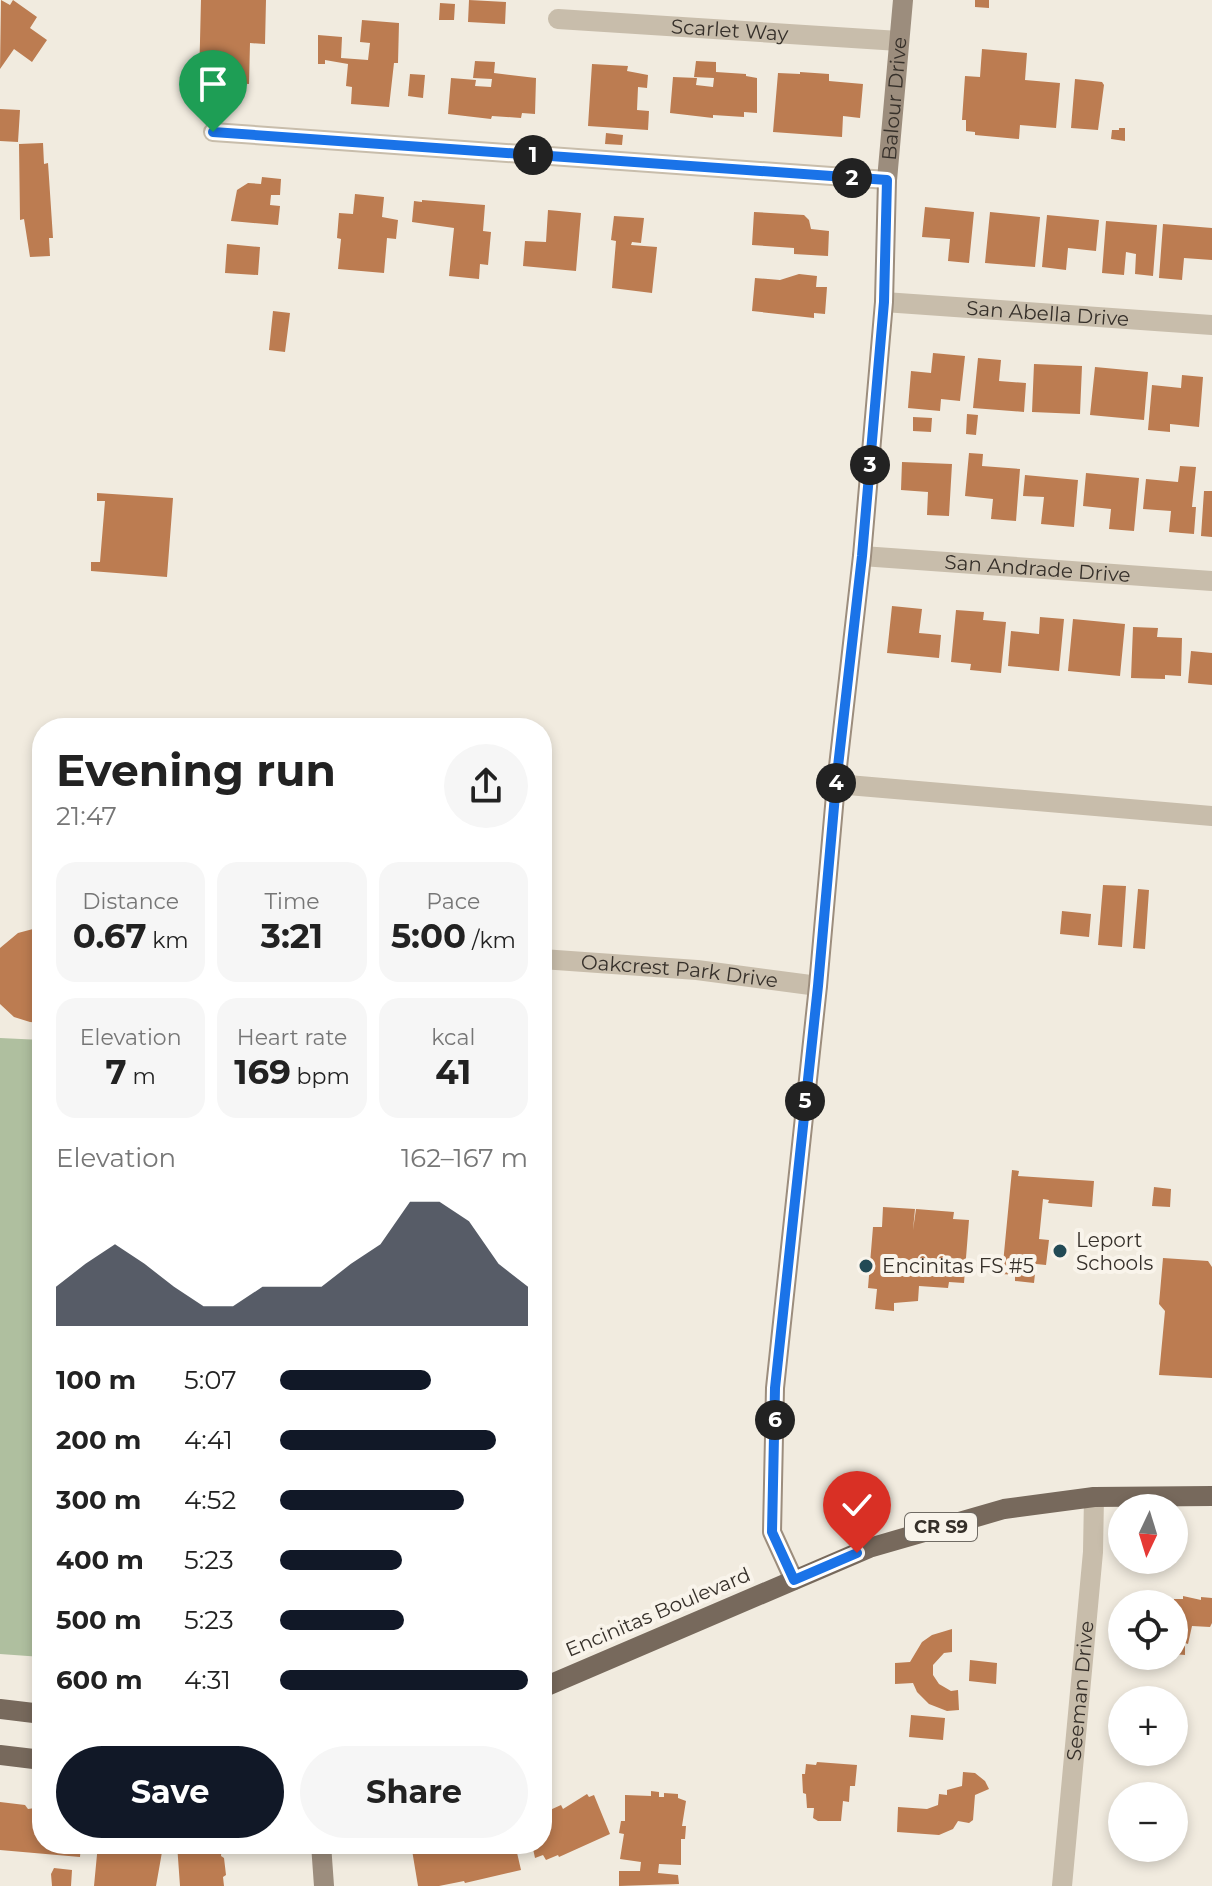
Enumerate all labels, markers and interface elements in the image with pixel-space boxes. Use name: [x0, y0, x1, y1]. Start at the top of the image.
street label: Scarlet Way: [670, 14, 789, 46]
street label: Balour Drive: [877, 36, 912, 162]
pin: [179, 50, 247, 132]
icon: arrive: [191, 62, 235, 106]
pin: 1: [513, 135, 553, 175]
text: 1: [529, 141, 537, 168]
pin: 2: [832, 158, 872, 198]
text: 2: [846, 164, 858, 191]
street label: San Abella Drive: [965, 296, 1130, 331]
pin: 3: [850, 445, 890, 485]
text: 3: [863, 451, 877, 478]
street label: San Andrade Drive: [944, 550, 1132, 587]
text: Evening run: [56, 743, 336, 797]
button: share: [444, 744, 528, 828]
pin: 4: [816, 763, 856, 803]
text: 4: [828, 769, 844, 796]
text: 21:47: [56, 800, 117, 832]
text: Distance: [82, 888, 179, 915]
text: Time: [264, 888, 320, 915]
text: Pace: [426, 888, 480, 915]
text: 0.67: [73, 915, 146, 957]
text: 3:21: [261, 915, 323, 957]
text: 5:00: [391, 915, 466, 957]
text: km: [146, 927, 189, 954]
text: /km: [466, 927, 516, 954]
street label: Oakcrest Park Drive: [580, 950, 779, 993]
text: Elevation: [80, 1024, 182, 1051]
text: Heart rate: [237, 1024, 347, 1051]
text: kcal: [431, 1024, 475, 1051]
text: 7: [106, 1051, 127, 1093]
text: 169: [234, 1051, 291, 1093]
text: 41: [435, 1051, 471, 1093]
text: m: [127, 1063, 156, 1090]
text: bpm: [291, 1063, 350, 1090]
pin: 5: [785, 1081, 825, 1121]
text: 5: [798, 1087, 812, 1114]
text: Elevation: [56, 1142, 176, 1174]
text: 162–167 m: [401, 1142, 528, 1174]
place label: Leport Schools: [1076, 1228, 1153, 1275]
marker: Leport Schools: [1051, 1242, 1069, 1260]
place label: Encinitas FS #5: [882, 1254, 1034, 1278]
marker: Encinitas FS #5: [857, 1257, 875, 1275]
text: 100 m: [56, 1364, 136, 1396]
text: 5:07: [184, 1364, 237, 1396]
pin: 6: [755, 1400, 795, 1440]
text: 6: [768, 1406, 782, 1433]
text: 200 m: [56, 1424, 141, 1456]
text: 4:41: [184, 1424, 233, 1456]
pin: [823, 1471, 891, 1553]
icon: check: [835, 1483, 879, 1527]
text: 300 m: [56, 1484, 141, 1516]
text: 4:52: [184, 1484, 236, 1516]
north arrow: [1108, 1494, 1188, 1574]
map controls: [1108, 1494, 1188, 1862]
road number: CR S9: [905, 1513, 977, 1541]
text: 400 m: [56, 1544, 144, 1576]
text: 5:23: [184, 1544, 234, 1576]
street label: Encinitas Boulevard: [562, 1562, 754, 1662]
button: locate: [1108, 1590, 1188, 1670]
text: 500 m: [56, 1604, 141, 1636]
text: 5:23: [184, 1604, 234, 1636]
street label: Seeman Drive: [1062, 1620, 1099, 1762]
text: 600 m: [56, 1664, 143, 1696]
text: 4:31: [184, 1664, 231, 1696]
button: +: [1108, 1686, 1188, 1766]
button: Save: [56, 1746, 284, 1838]
button: Share: [300, 1746, 528, 1838]
button: −: [1108, 1782, 1188, 1862]

